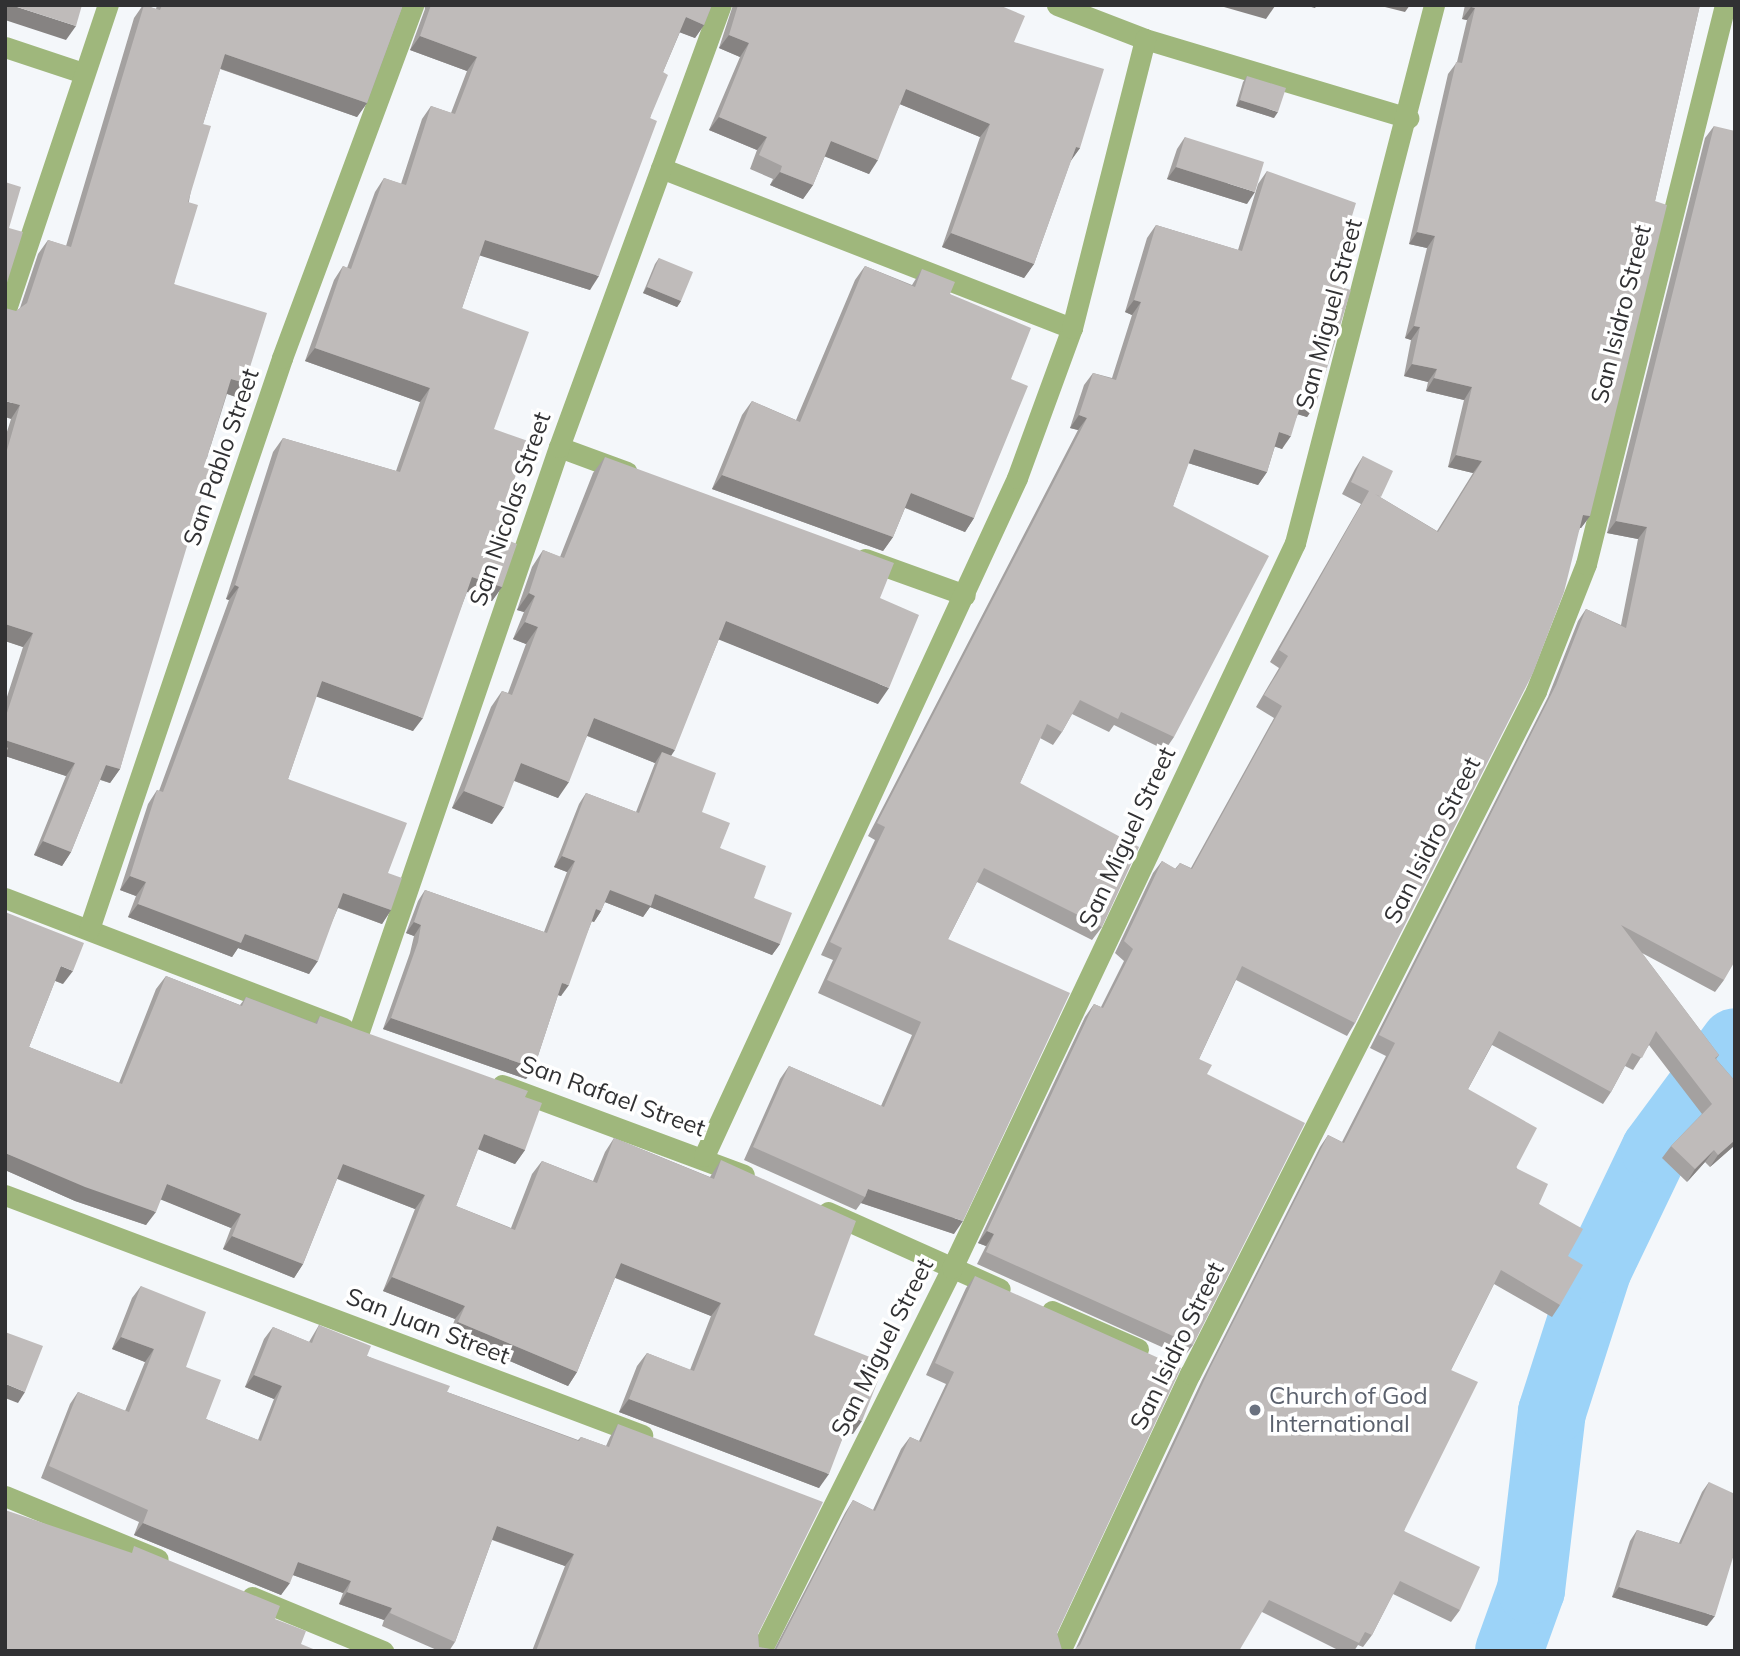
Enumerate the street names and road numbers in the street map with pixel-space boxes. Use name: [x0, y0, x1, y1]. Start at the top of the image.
street label: San Miguel Street: [1290, 216, 1368, 412]
street label: San Isidro Street: [1585, 222, 1657, 406]
street label: San Pablo Street: [177, 365, 265, 549]
street label: San Nicolas Street: [463, 408, 557, 610]
street label: San Miguel Street: [1073, 742, 1181, 932]
street label: San Isidro Street: [1378, 752, 1486, 928]
street label: San Rafael Street: [517, 1049, 709, 1143]
street label: San Miguel Street: [825, 1253, 939, 1441]
street label: San Isidro Street: [1124, 1258, 1230, 1434]
street label: San Juan Street: [342, 1282, 514, 1370]

